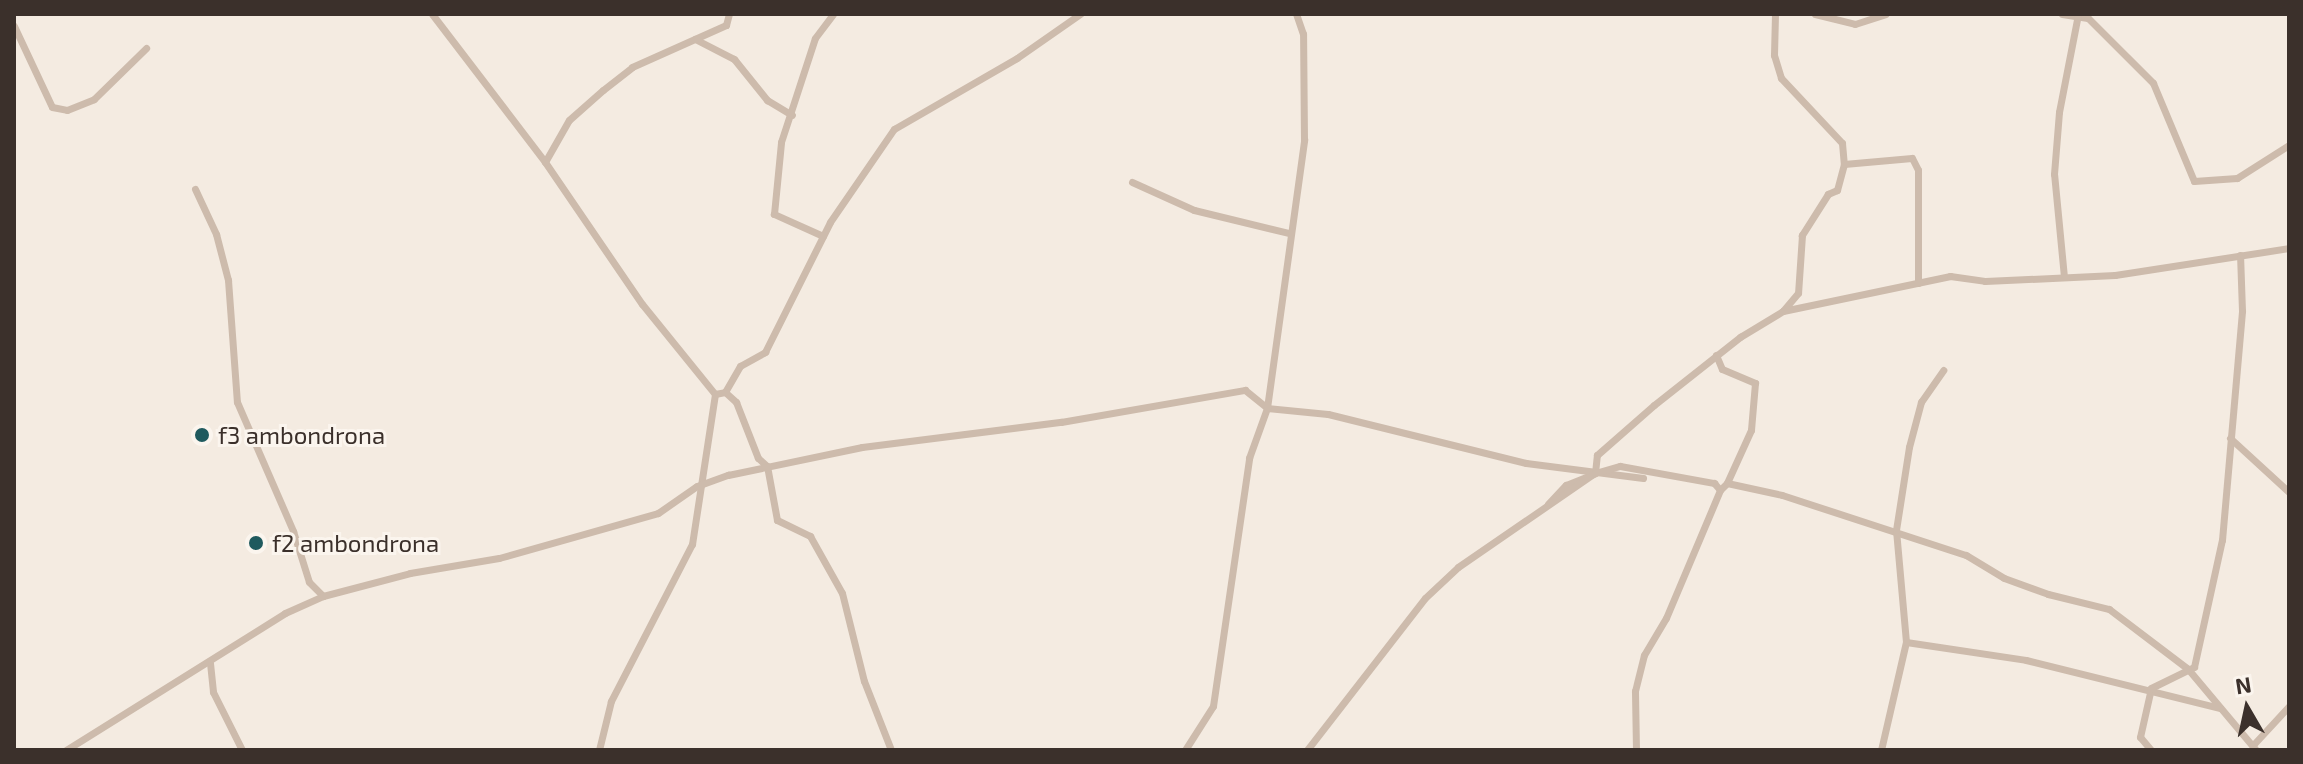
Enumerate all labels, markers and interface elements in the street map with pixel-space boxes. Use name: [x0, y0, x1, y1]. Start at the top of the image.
place label: f3 ambondrona: [218, 421, 385, 449]
marker: f3 ambondrona: [193, 426, 211, 444]
place label: f2 ambondrona: [272, 529, 439, 557]
marker: f2 ambondrona: [247, 534, 265, 552]
north arrow: [2207, 668, 2287, 748]
text: N: [2233, 670, 2253, 698]

